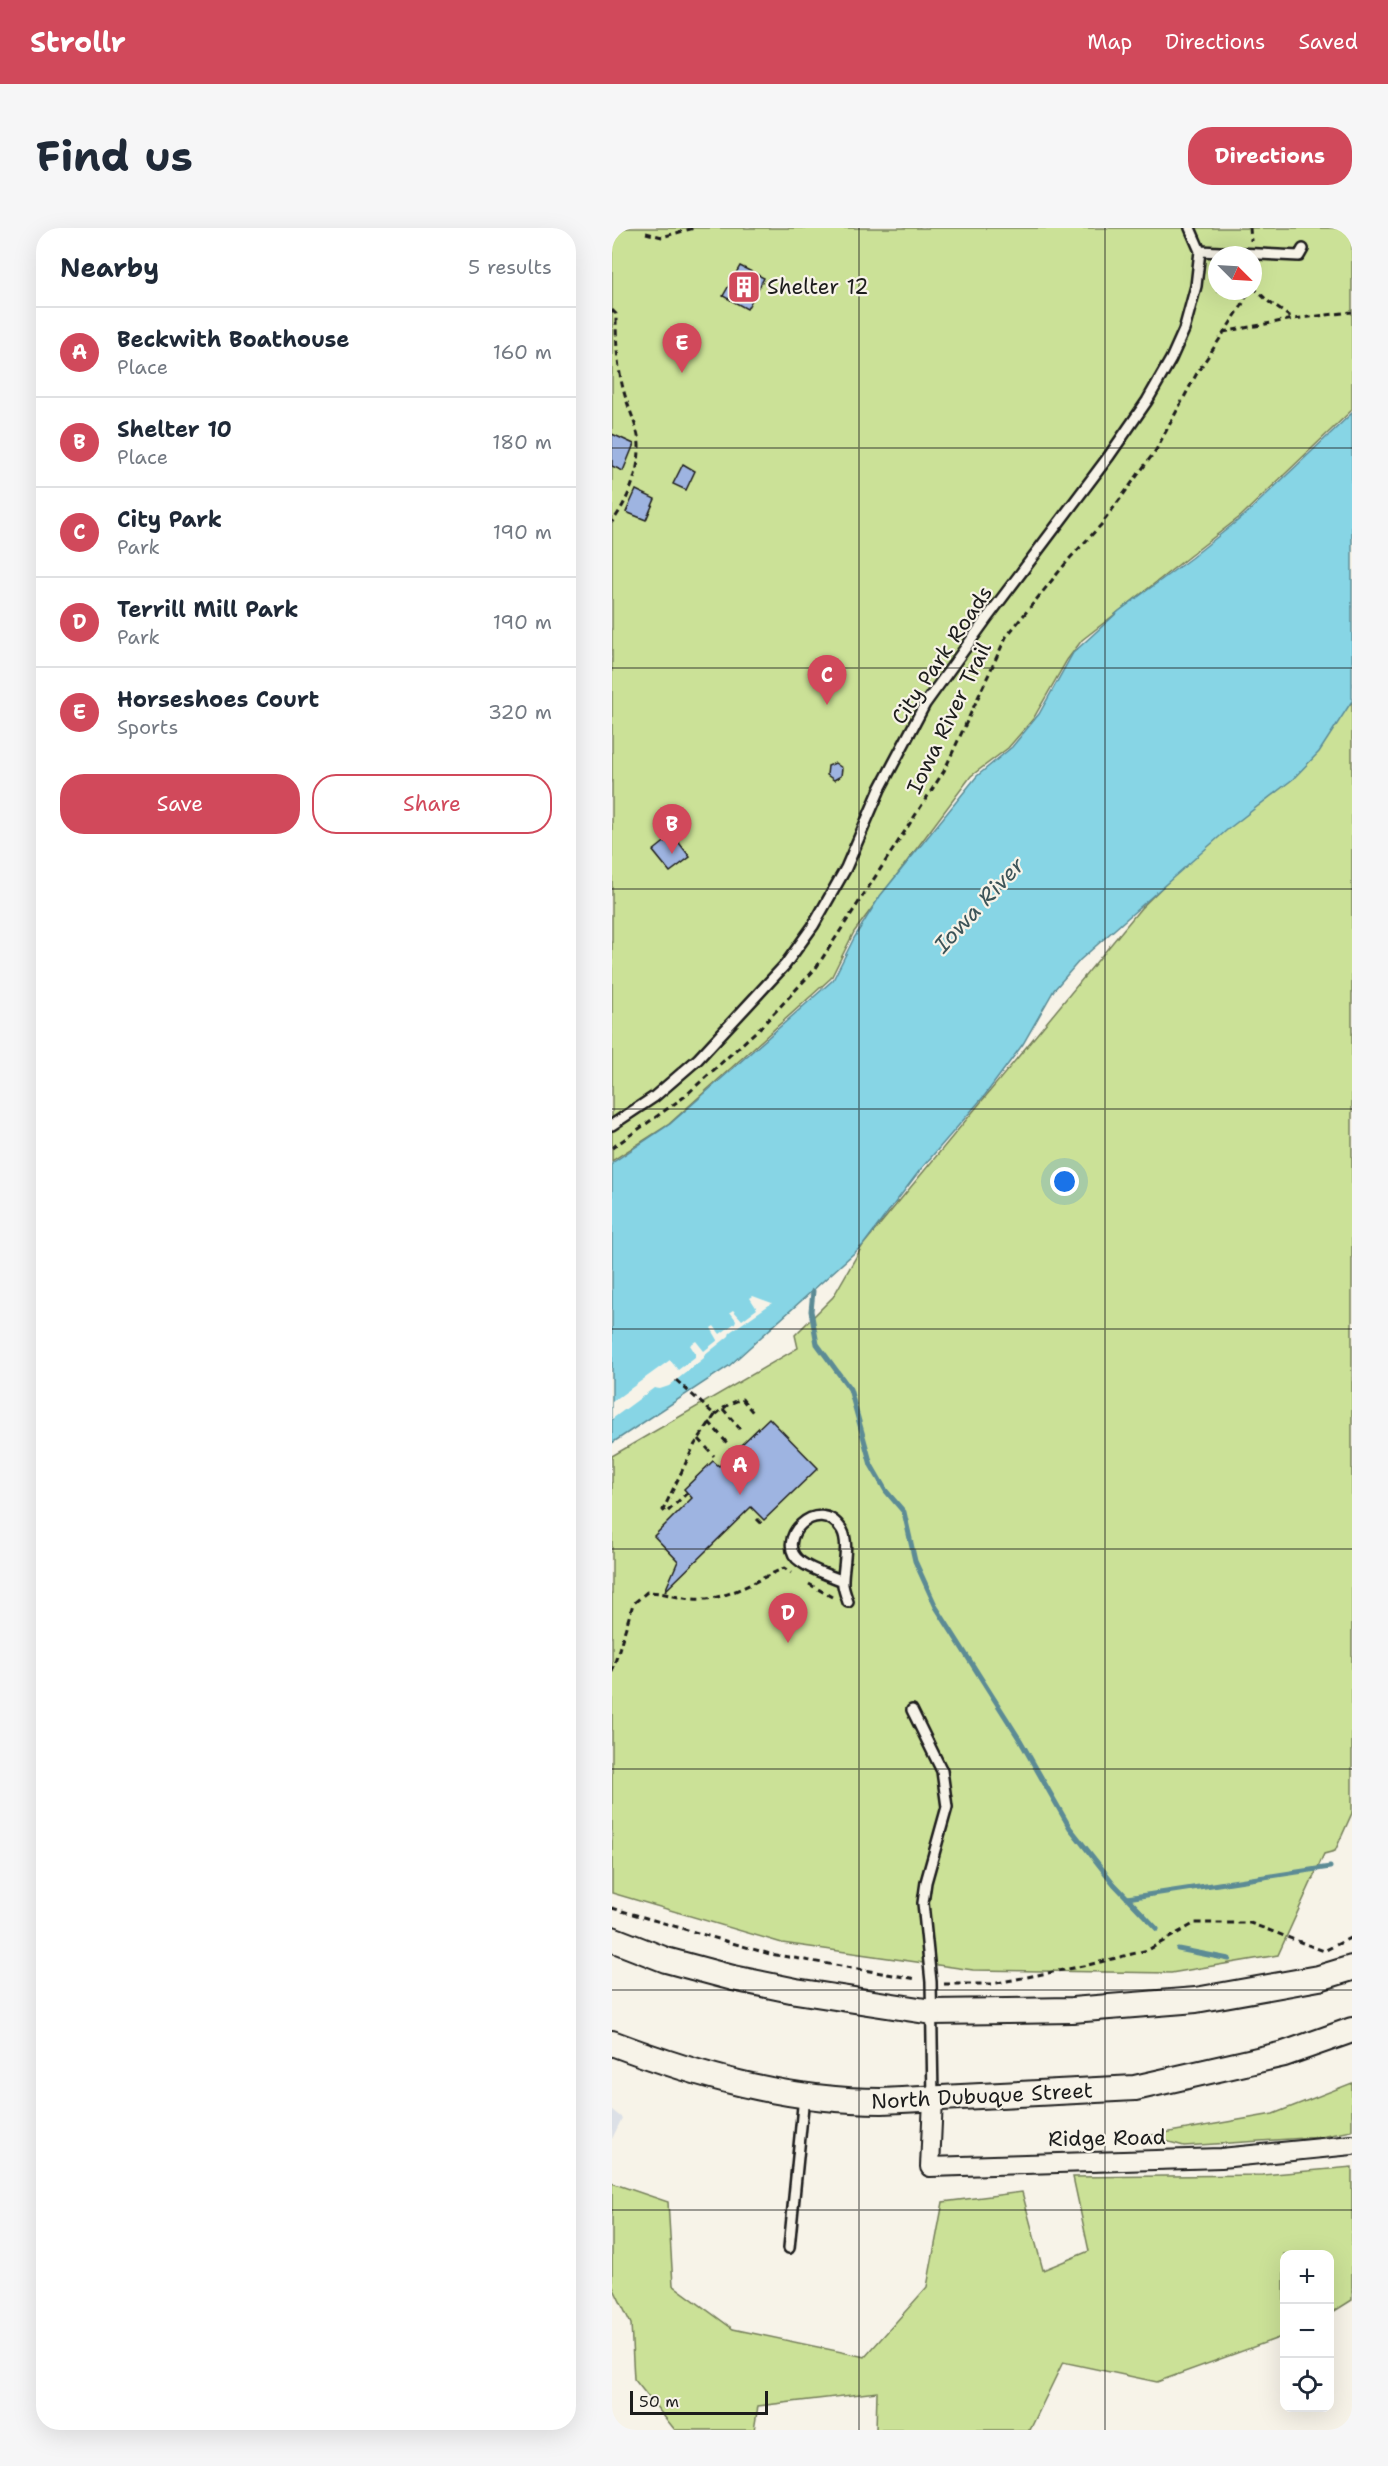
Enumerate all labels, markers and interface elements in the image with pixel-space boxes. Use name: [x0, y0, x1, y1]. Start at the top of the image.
text: Strollr: [30, 23, 126, 61]
text: Map: [1087, 28, 1132, 56]
text: Directions: [1165, 28, 1265, 56]
text: Saved: [1298, 28, 1358, 56]
button: Directions: [1188, 127, 1352, 185]
text: Find us: [36, 128, 193, 184]
north arrow: [1208, 246, 1262, 300]
text: Nearby: [60, 250, 159, 285]
text: 5 results: [468, 254, 552, 280]
building icon: Shelter 12: [726, 269, 762, 305]
place label: Shelter 12: [767, 273, 869, 301]
pin: E: [662, 324, 702, 373]
text: Beckwith Boathouse: [117, 325, 350, 354]
text: A: [72, 339, 87, 365]
text: 160 m: [493, 339, 552, 365]
text: Place: [117, 354, 168, 380]
text: Shelter 10: [117, 415, 232, 444]
text: B: [73, 429, 86, 455]
text: 180 m: [492, 429, 552, 455]
text: Place: [117, 444, 168, 470]
text: City Park: [117, 505, 222, 534]
text: C: [73, 519, 86, 545]
text: 190 m: [493, 519, 552, 545]
text: Park: [117, 534, 160, 560]
street label: City Park Roads: [885, 580, 999, 730]
text: Terrill Mill Park: [117, 595, 299, 624]
text: D: [72, 609, 87, 635]
text: 190 m: [493, 609, 552, 635]
text: Park: [117, 624, 160, 650]
street label: Iowa River Trail: [900, 637, 998, 799]
pin: C: [808, 656, 846, 705]
text: Horseshoes Court: [117, 685, 319, 714]
text: E: [73, 699, 86, 725]
text: 320 m: [488, 699, 552, 725]
text: Sports: [117, 714, 178, 740]
button: Save: [60, 774, 300, 834]
button: Share: [312, 774, 552, 834]
pin: B: [652, 804, 692, 854]
water label: Iowa River: [927, 851, 1031, 960]
your location: [1050, 1167, 1079, 1196]
pin: A: [720, 1446, 760, 1495]
pin: D: [768, 1594, 807, 1643]
street label: North Dubuque Street: [870, 2076, 1094, 2116]
street label: Ridge Road: [1048, 2123, 1166, 2153]
map controls: [1280, 2250, 1334, 2412]
button: +: [1280, 2250, 1334, 2304]
button: −: [1280, 2304, 1334, 2358]
button: locate: [1280, 2358, 1334, 2412]
scale bar: [630, 2388, 768, 2416]
text: 50 m: [639, 2391, 679, 2412]

